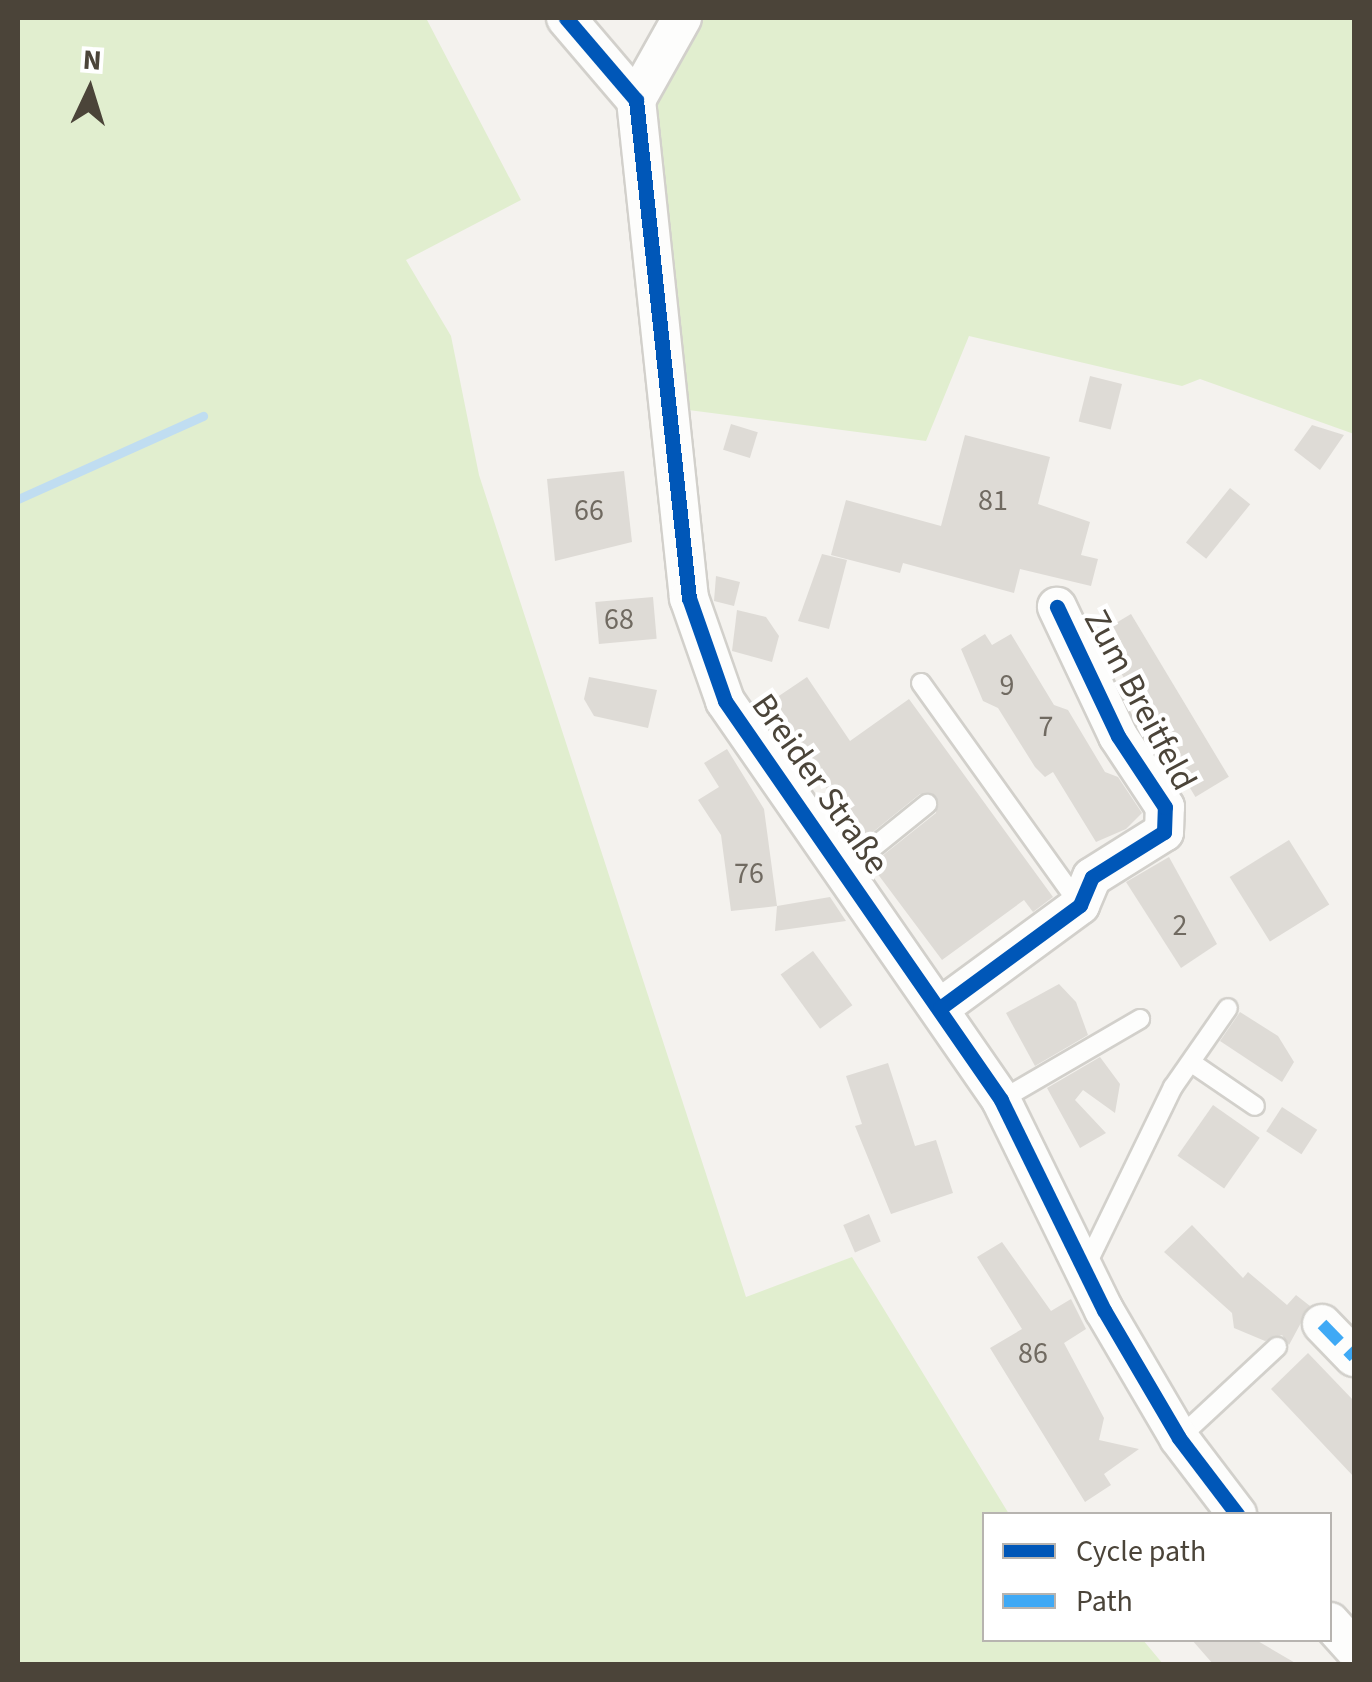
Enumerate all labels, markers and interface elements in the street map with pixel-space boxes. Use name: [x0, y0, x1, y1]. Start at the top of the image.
text: N: [81, 39, 103, 81]
north arrow: [40, 40, 140, 140]
house number: 81: [978, 483, 1008, 519]
house number: 66: [574, 493, 604, 529]
house number: 68: [604, 602, 634, 638]
street label: Zum Breitfeld: [1075, 602, 1205, 798]
house number: 9: [1000, 668, 1014, 704]
street label: Breider Straße: [742, 686, 898, 882]
house number: 7: [1039, 709, 1053, 745]
house number: 76: [734, 856, 764, 892]
house number: 2: [1173, 908, 1187, 944]
house number: 86: [1018, 1336, 1048, 1372]
legend: [982, 1512, 1332, 1642]
text: Cycle path: [1076, 1530, 1206, 1573]
text: Path: [1076, 1580, 1133, 1623]

